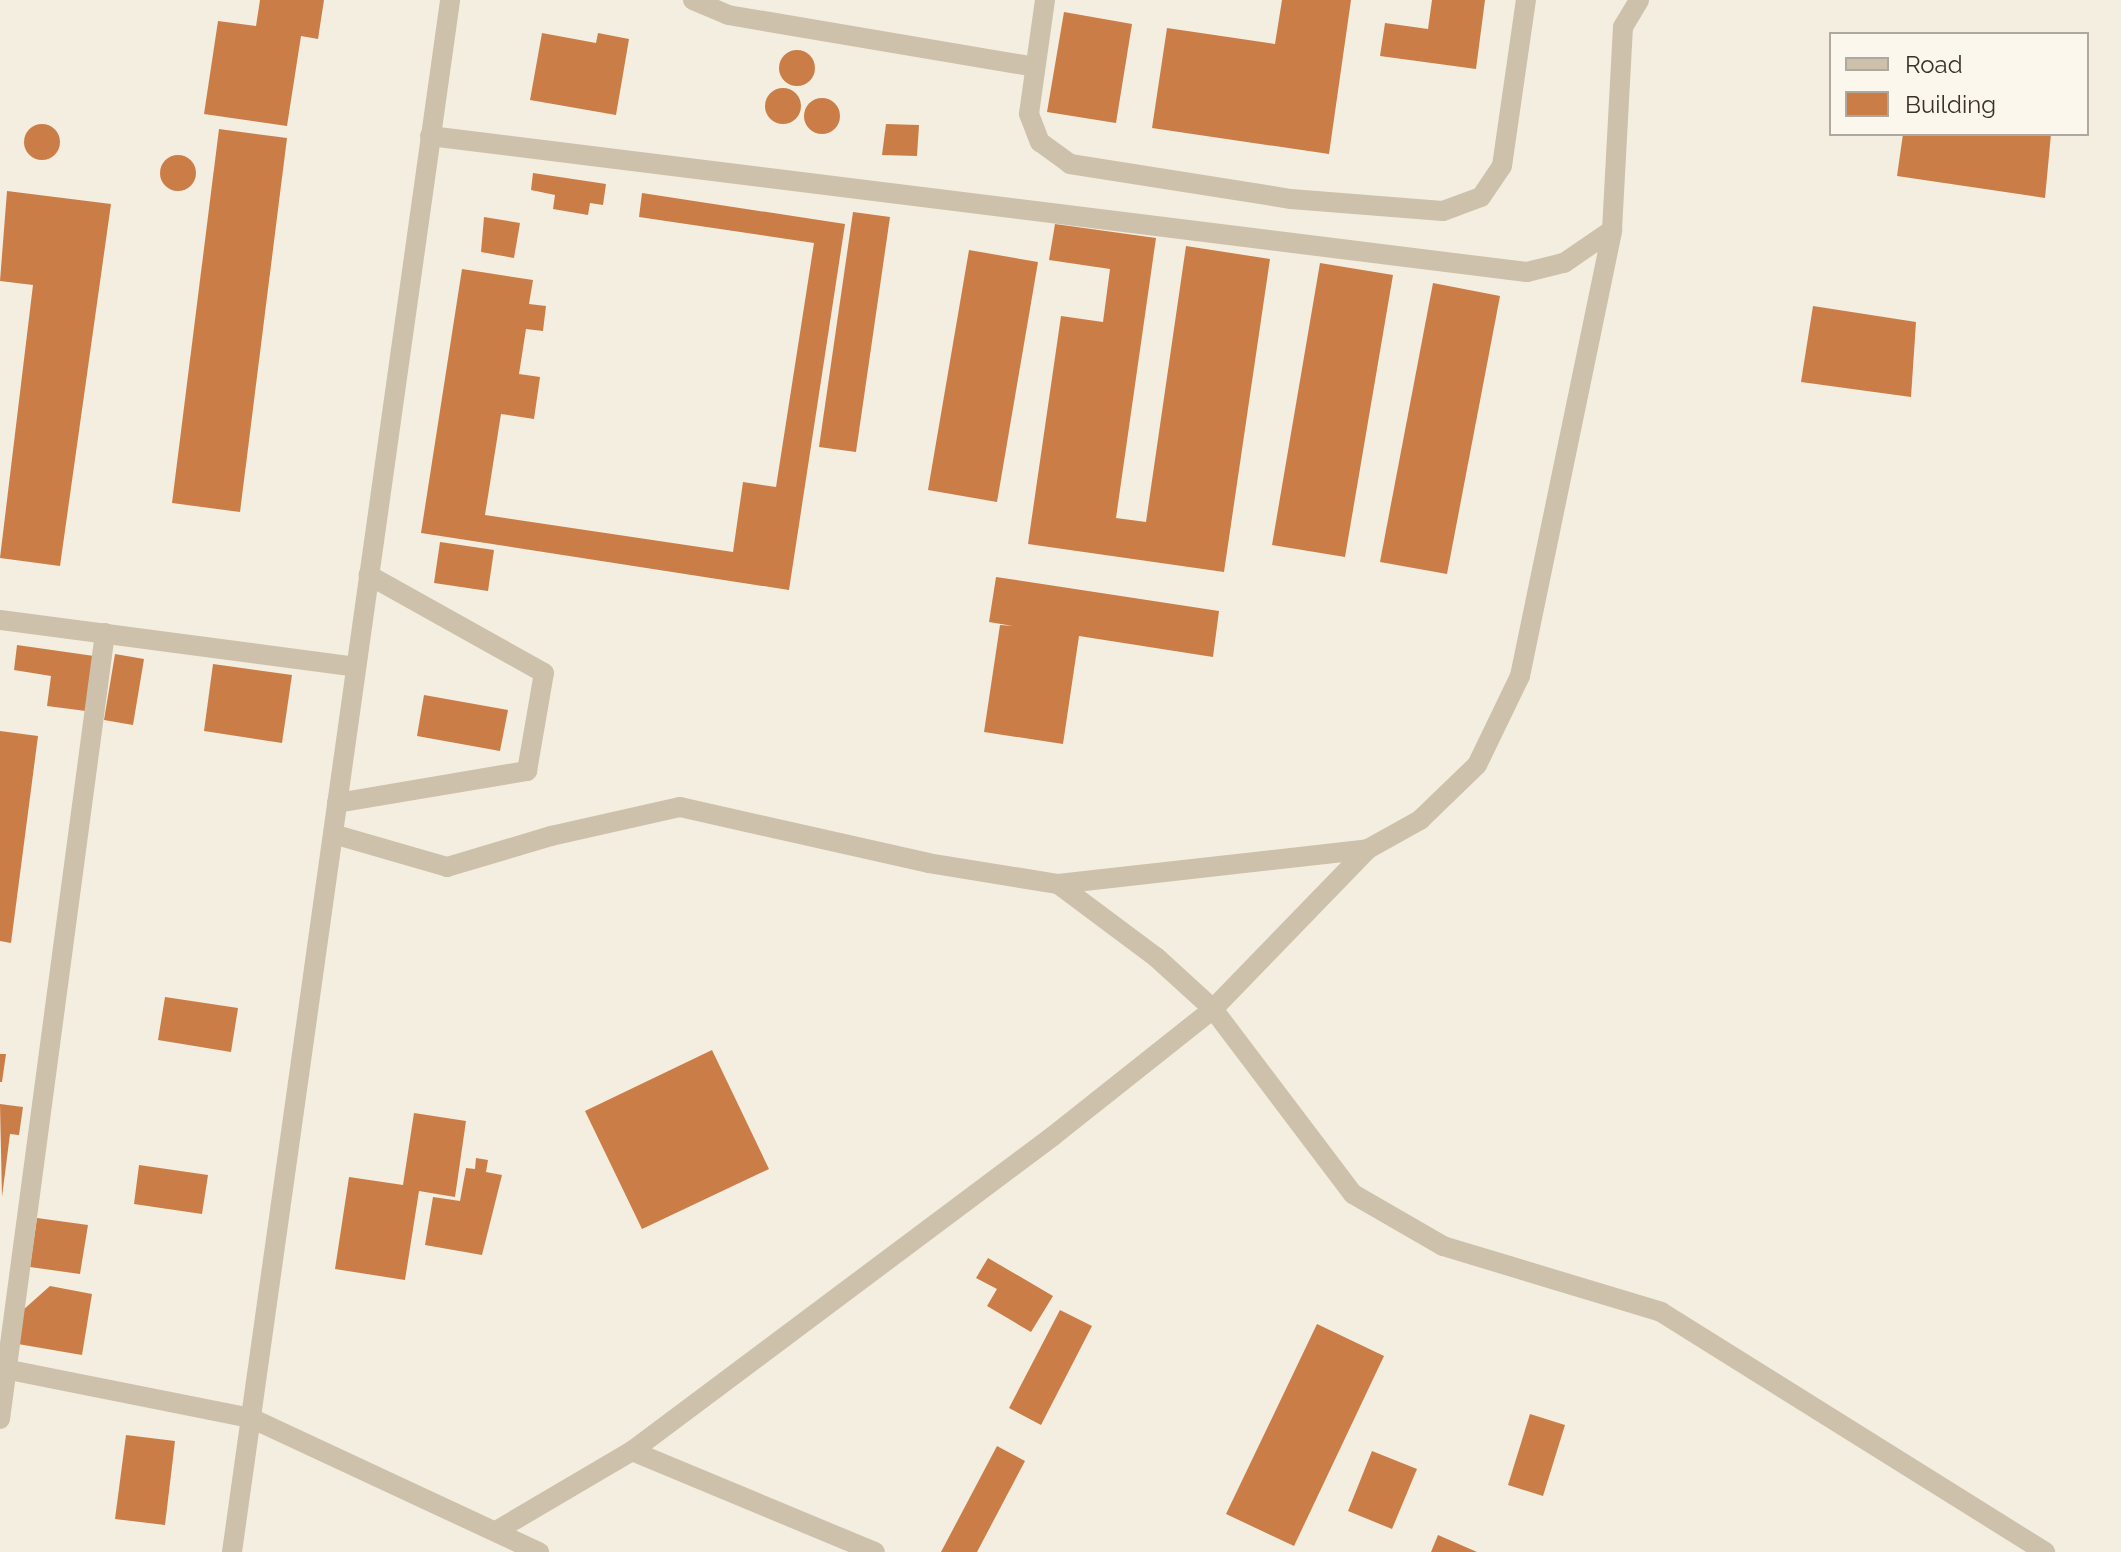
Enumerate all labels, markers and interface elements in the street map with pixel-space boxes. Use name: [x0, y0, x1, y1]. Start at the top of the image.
legend: [1829, 32, 2089, 136]
text: Road: [1905, 50, 1963, 79]
text: Building: [1905, 90, 1996, 119]

